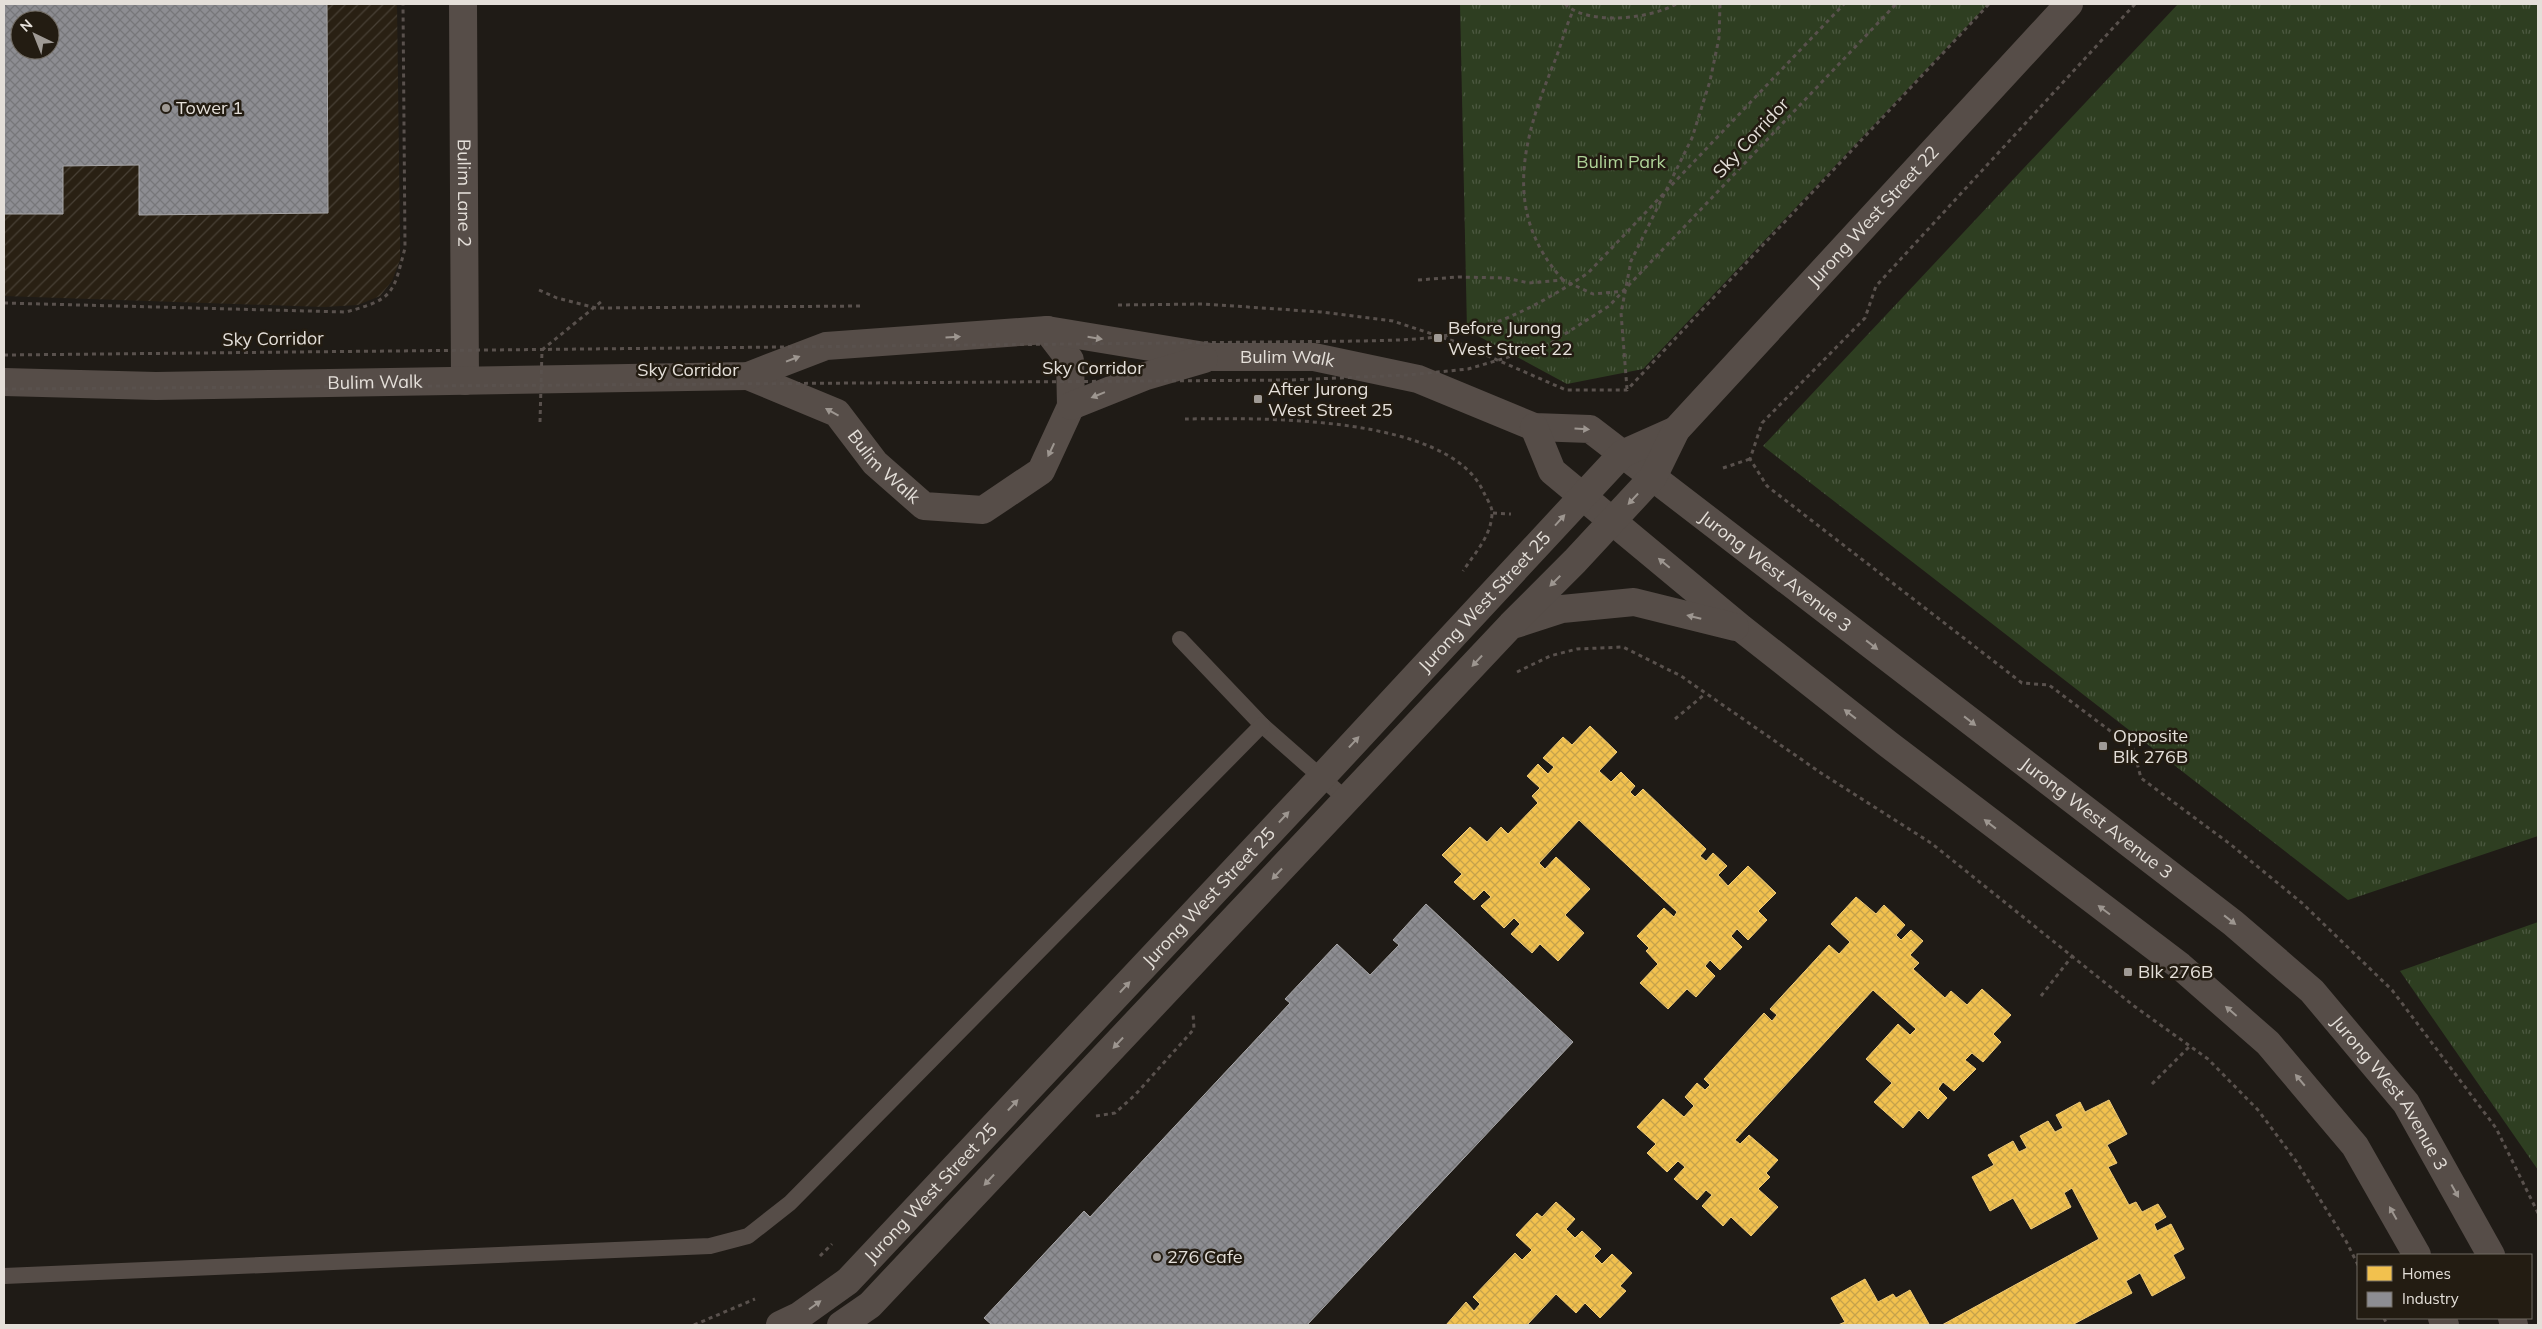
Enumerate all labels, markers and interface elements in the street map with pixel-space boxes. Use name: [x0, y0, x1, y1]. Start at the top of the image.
north arrow: [10, 10, 60, 60]
text: N: [16, 15, 36, 36]
street label: Sky Corridor: [1708, 92, 1794, 183]
place label: Tower 1: [176, 96, 243, 119]
marker: Tower 1: [160, 102, 172, 114]
street label: Bulim Lane 2: [453, 139, 476, 247]
street label: Jurong West Street 22: [1802, 141, 1944, 291]
park label: Bulim Park: [1576, 150, 1667, 173]
place label: Before Jurong West Street 22: [1448, 316, 1573, 360]
street label: Sky Corridor: [222, 326, 324, 351]
one-way arrow: [945, 332, 961, 340]
marker: Before Jurong West Street 22: [1432, 332, 1444, 344]
one-way arrow: [1088, 334, 1104, 342]
street label: Bulim Walk: [1240, 345, 1338, 372]
one-way arrow: [786, 355, 801, 363]
street label: Sky Corridor: [1042, 356, 1144, 379]
street label: Sky Corridor: [637, 358, 739, 381]
street label: Bulim Walk: [327, 369, 423, 394]
place label: After Jurong West Street 25: [1268, 377, 1393, 421]
one-way arrow: [1090, 391, 1105, 399]
marker: After Jurong West Street 25: [1252, 393, 1264, 405]
one-way arrow: [824, 408, 839, 416]
street label: Bulim Walk: [843, 425, 926, 509]
one-way arrow: [1574, 425, 1590, 433]
one-way arrow: [1046, 443, 1054, 457]
one-way arrow: [1627, 493, 1639, 505]
street label: Jurong West Avenue 3: [1695, 505, 1856, 637]
one-way arrow: [1554, 514, 1566, 526]
street label: Jurong West Street 25: [1413, 526, 1555, 677]
one-way arrow: [1658, 557, 1671, 568]
one-way arrow: [1550, 575, 1562, 587]
one-way arrow: [1686, 613, 1701, 621]
one-way arrow: [1865, 640, 1878, 651]
one-way arrow: [1471, 654, 1483, 666]
one-way arrow: [1843, 709, 1856, 719]
one-way arrow: [1963, 715, 1976, 726]
place label: Opposite Blk 276B: [2113, 724, 2188, 768]
one-way arrow: [1349, 736, 1360, 748]
marker: Opposite Blk 276B: [2097, 740, 2109, 752]
street label: Jurong West Avenue 3: [2016, 752, 2178, 883]
one-way arrow: [1278, 812, 1290, 824]
one-way arrow: [1984, 818, 1997, 829]
street label: Jurong West Street 25: [1137, 822, 1280, 972]
one-way arrow: [1271, 868, 1283, 880]
one-way arrow: [2098, 904, 2111, 915]
one-way arrow: [2223, 915, 2236, 926]
place label: Blk 276B: [2138, 960, 2213, 983]
marker: Blk 276B: [2122, 966, 2134, 978]
one-way arrow: [1119, 981, 1131, 993]
one-way arrow: [2226, 1005, 2238, 1017]
street label: Jurong West Avenue 3: [2326, 1010, 2453, 1174]
one-way arrow: [1112, 1037, 1124, 1049]
one-way arrow: [2294, 1074, 2305, 1087]
one-way arrow: [1007, 1099, 1019, 1111]
street label: Jurong West Street 25: [859, 1118, 1002, 1268]
one-way arrow: [983, 1174, 995, 1186]
one-way arrow: [2451, 1185, 2460, 1198]
one-way arrow: [2388, 1206, 2397, 1219]
place label: 276 Cafe: [1167, 1245, 1243, 1268]
marker: 276 Cafe: [1151, 1251, 1163, 1263]
legend: [2357, 1254, 2532, 1319]
text: Homes: [2402, 1264, 2451, 1283]
text: Industry: [2402, 1289, 2459, 1308]
one-way arrow: [808, 1299, 821, 1310]

